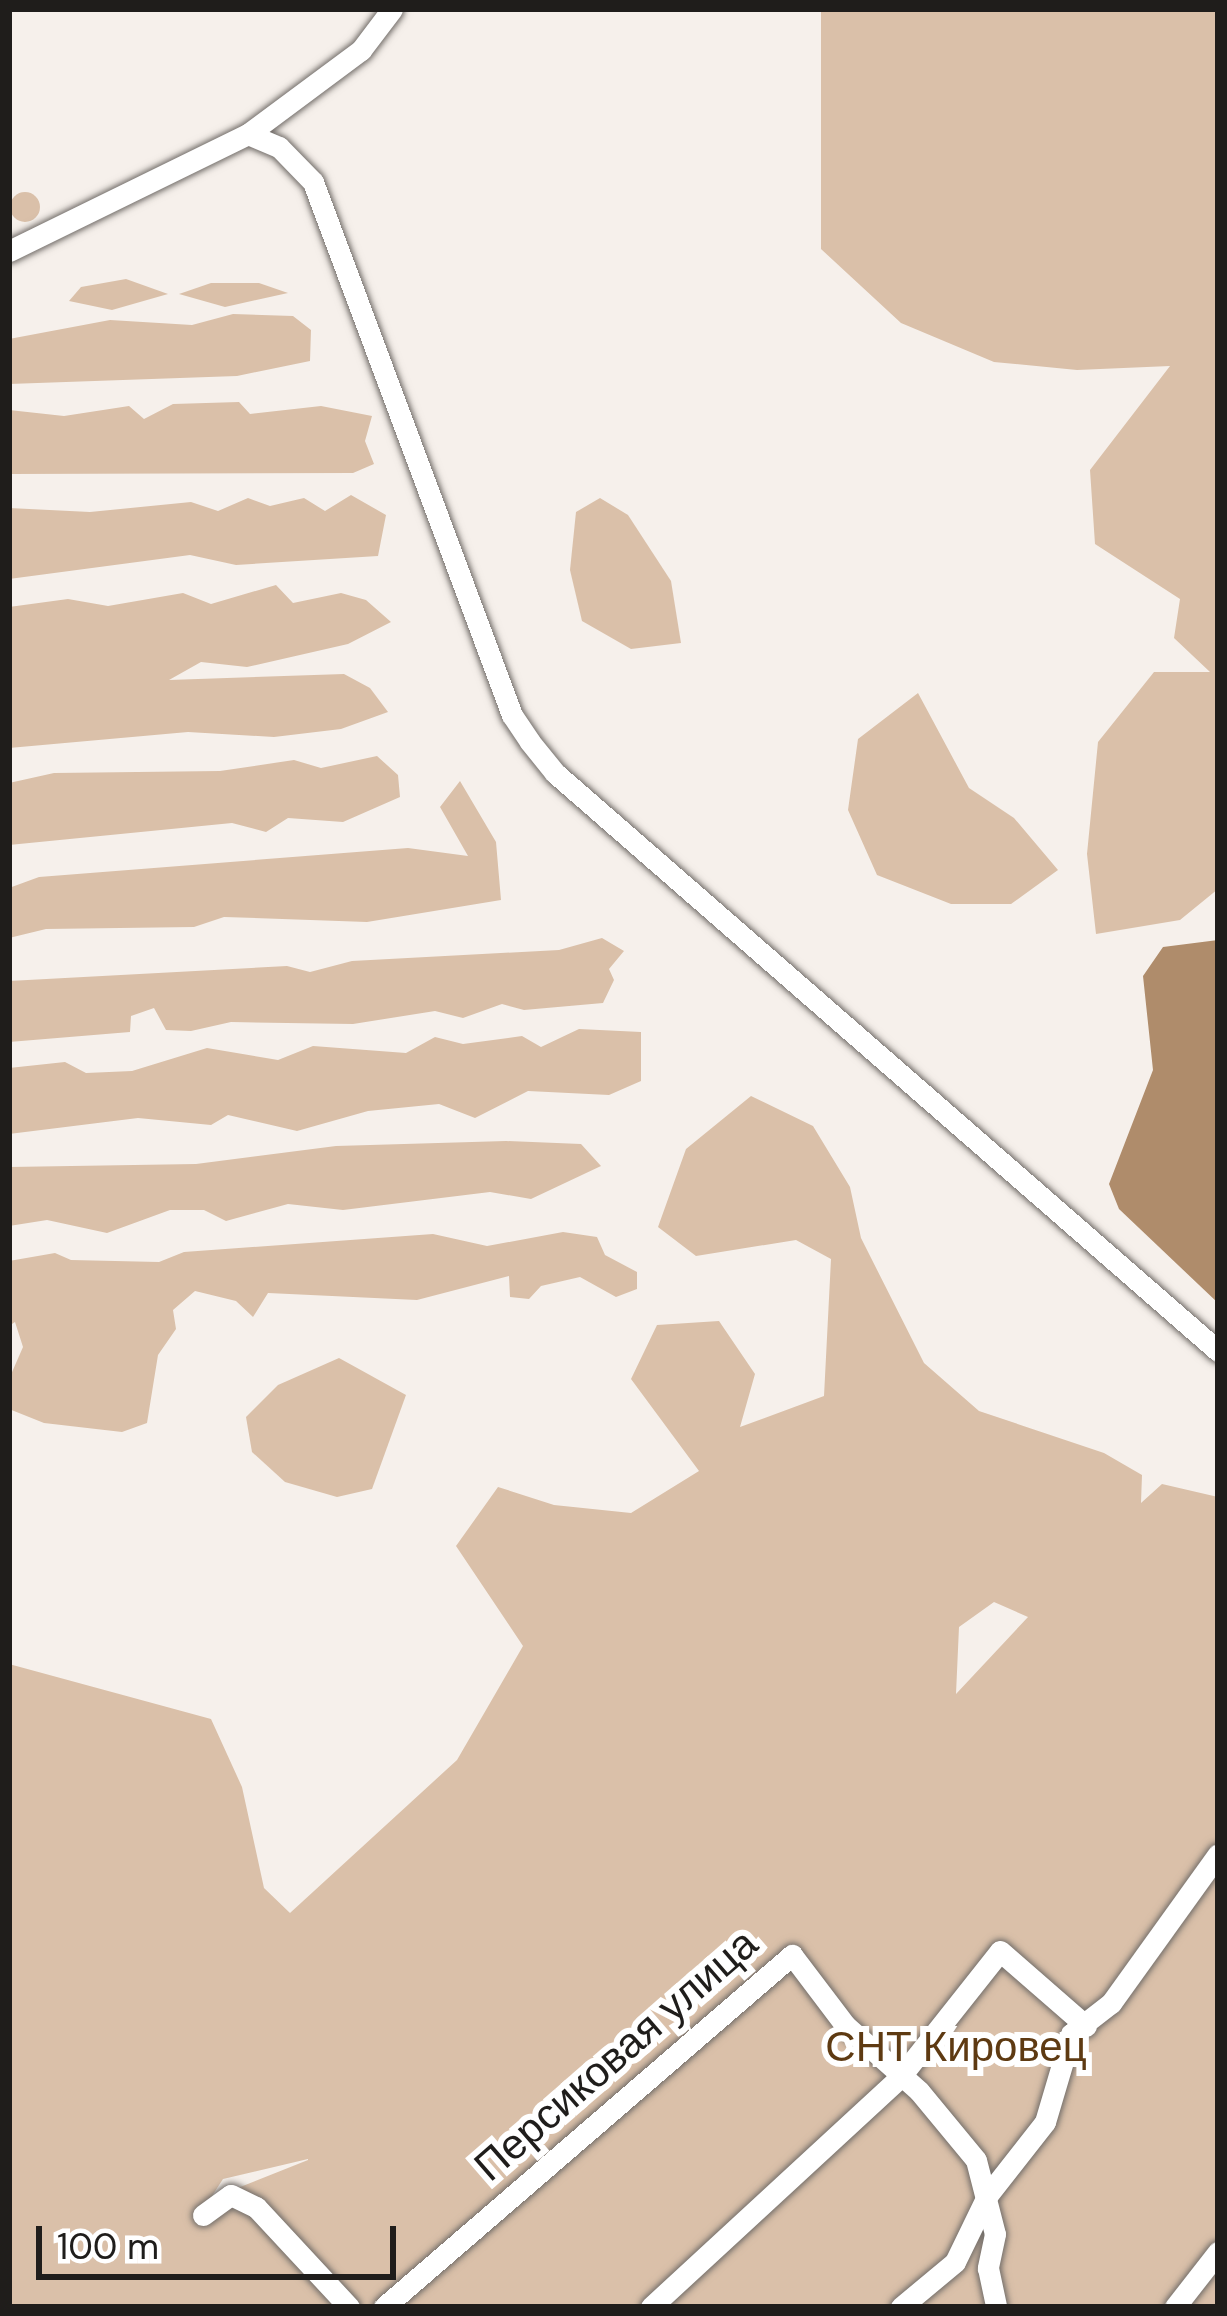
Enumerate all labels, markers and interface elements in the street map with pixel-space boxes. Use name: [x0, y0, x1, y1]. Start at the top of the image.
street label: Персиковая улица: [464, 1918, 768, 2192]
park label: СНТ Кировец: [825, 2022, 1087, 2072]
scale bar: [42, 2202, 402, 2276]
text: 100 m: [57, 2223, 159, 2270]

